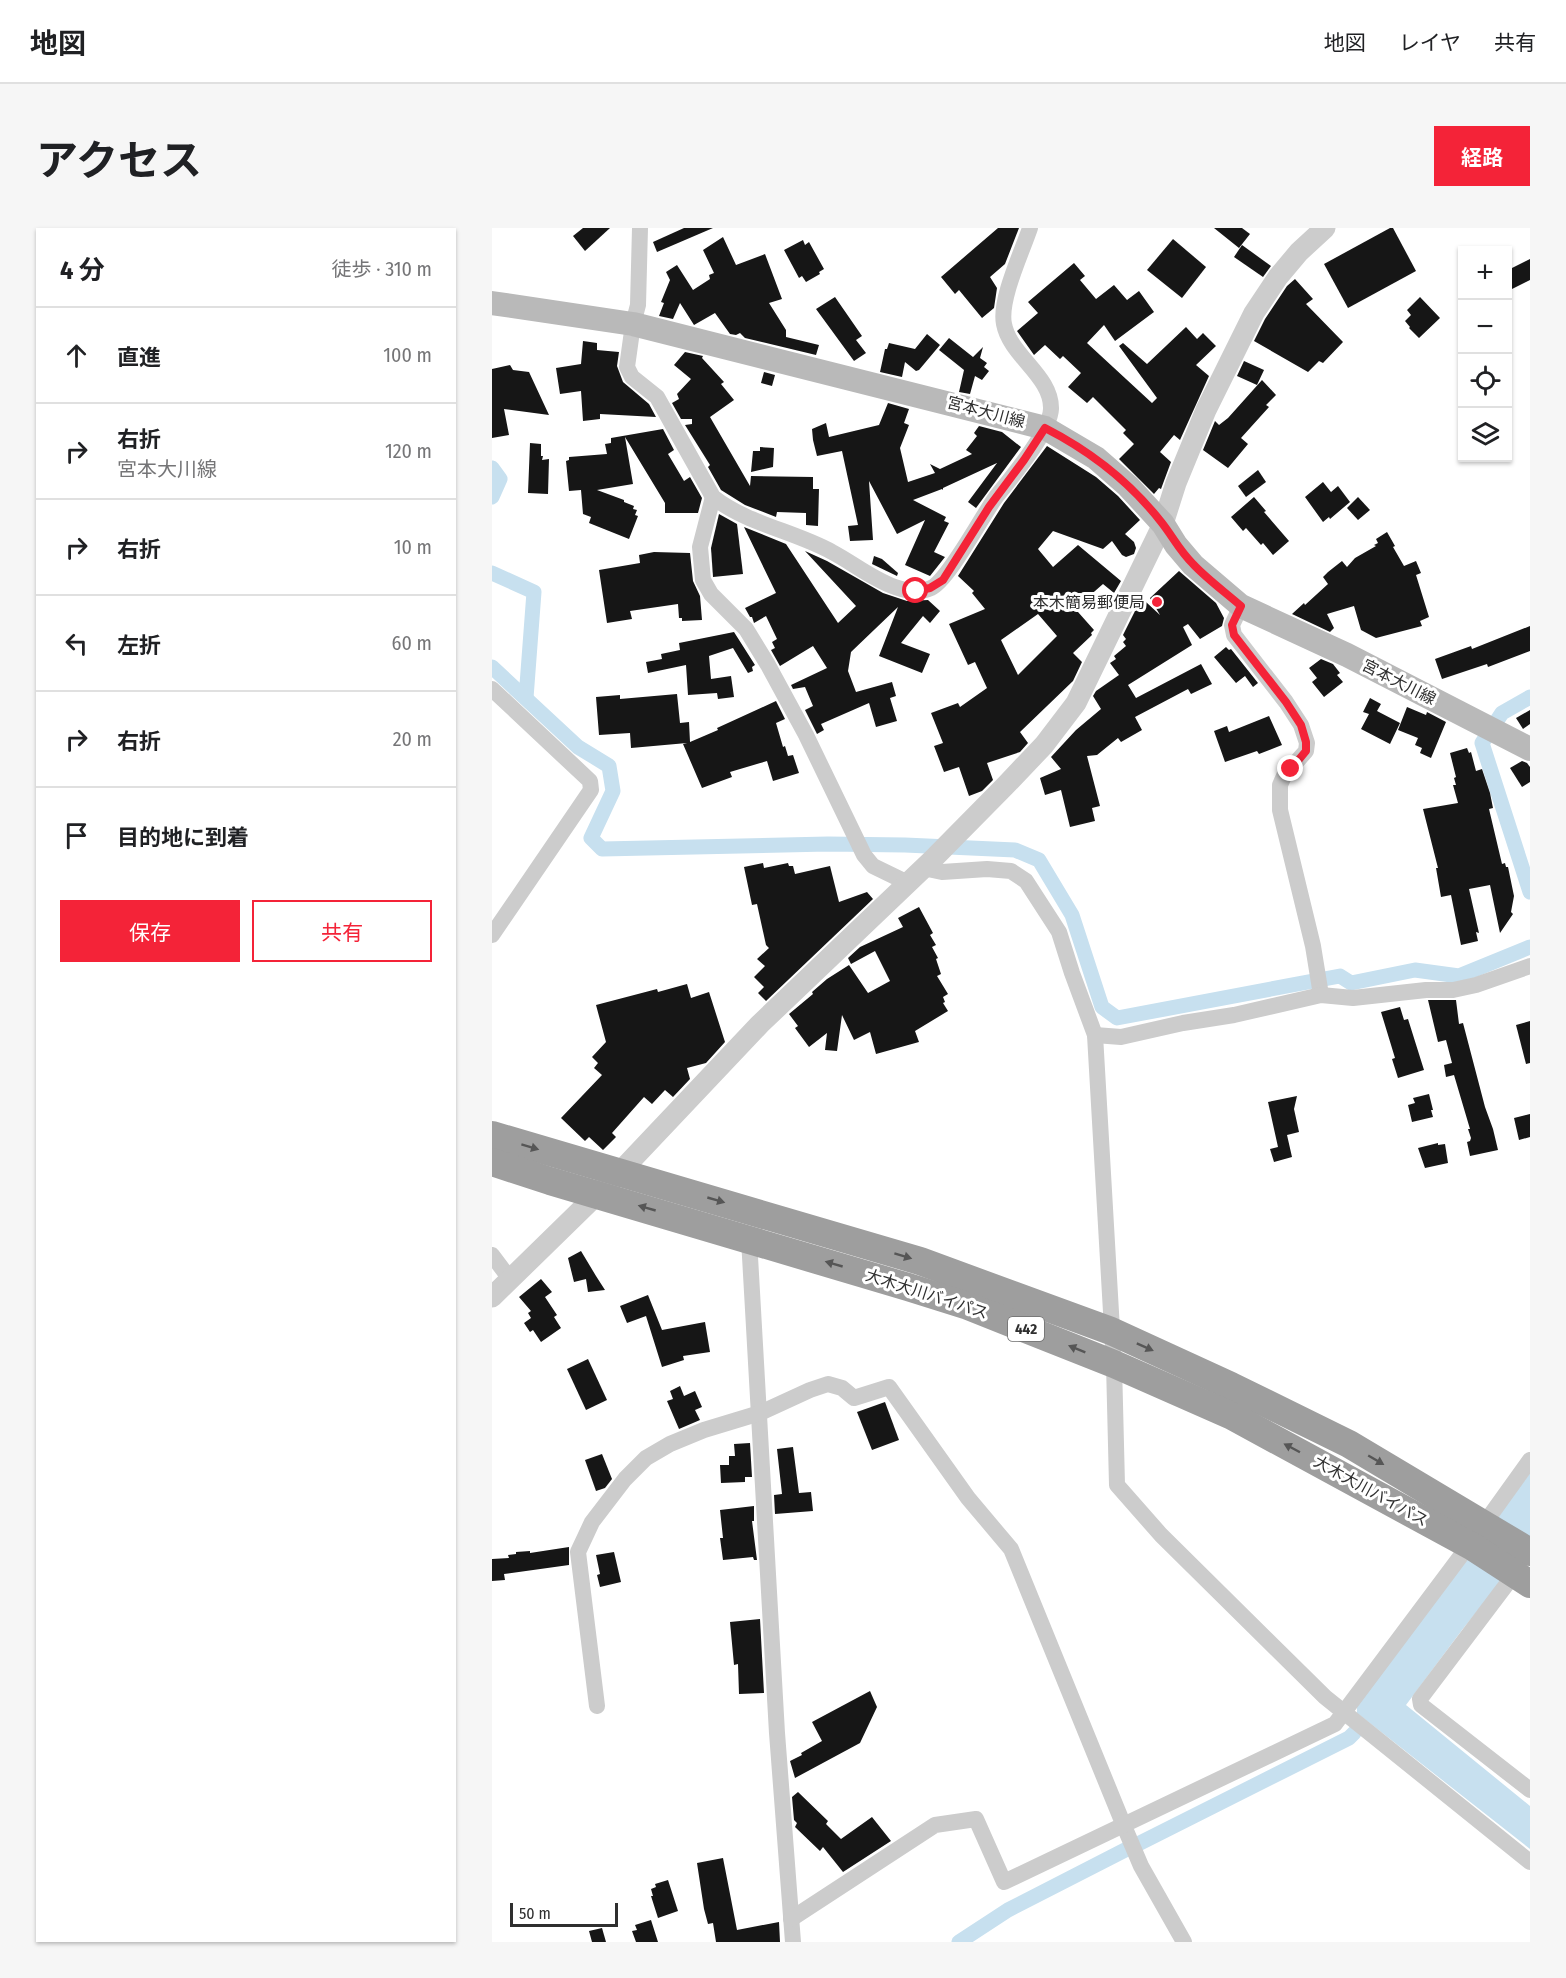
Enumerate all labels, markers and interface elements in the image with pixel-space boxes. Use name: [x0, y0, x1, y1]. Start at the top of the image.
text: 地図: [30, 27, 86, 60]
text: 地図: [1324, 30, 1366, 56]
text: レイヤ: [1399, 30, 1461, 56]
text: 共有: [1494, 30, 1536, 56]
button: 経路: [1434, 126, 1530, 186]
text: アクセス: [36, 136, 202, 186]
map controls: [1458, 246, 1512, 462]
button: +: [1458, 246, 1512, 300]
text: 4 分: [60, 255, 105, 286]
text: 徒歩 · 310 m: [332, 257, 432, 281]
button: −: [1458, 300, 1512, 354]
icon: ahead: [60, 339, 93, 372]
text: 100 m: [383, 343, 432, 367]
text: 直進: [117, 344, 161, 371]
button: locate: [1458, 354, 1512, 408]
street label: 宮本大川線: [945, 392, 1027, 432]
button: layers: [1458, 408, 1512, 462]
text: 右折: [117, 426, 161, 453]
icon: right: [60, 435, 93, 468]
text: 120 m: [385, 439, 432, 463]
text: 宮本大川線: [117, 457, 217, 481]
icon: right: [60, 531, 93, 564]
text: 10 m: [394, 535, 432, 559]
text: 右折: [117, 536, 161, 563]
route start: [902, 577, 928, 603]
place label: 本木簡易郵便局: [1033, 593, 1145, 612]
marker: 本木簡易郵便局: [1150, 595, 1164, 609]
icon: left: [60, 627, 93, 660]
text: 60 m: [392, 631, 432, 655]
text: 左折: [117, 632, 161, 659]
street label: 宮本大川線: [1359, 655, 1439, 709]
icon: right: [60, 723, 93, 756]
text: 20 m: [393, 727, 432, 751]
text: 右折: [117, 728, 161, 755]
route end: [1277, 755, 1303, 781]
icon: arrive: [60, 819, 93, 852]
text: 目的地に到着: [117, 824, 249, 851]
button: 保存: [60, 900, 240, 962]
button: 共有: [252, 900, 432, 962]
one-way arrow: [521, 1142, 539, 1152]
one-way arrow: [707, 1196, 725, 1205]
one-way arrow: [638, 1203, 656, 1212]
one-way arrow: [894, 1252, 912, 1261]
one-way arrow: [825, 1259, 843, 1269]
street label: 大木大川バイパス: [863, 1265, 991, 1323]
road number: 442: [1008, 1317, 1044, 1341]
one-way arrow: [1136, 1342, 1153, 1351]
one-way arrow: [1068, 1344, 1086, 1354]
one-way arrow: [1284, 1443, 1301, 1453]
street label: 大木大川バイパス: [1311, 1452, 1431, 1530]
one-way arrow: [1368, 1454, 1384, 1465]
scale bar: [510, 1900, 618, 1928]
text: 50 m: [519, 1904, 551, 1923]

